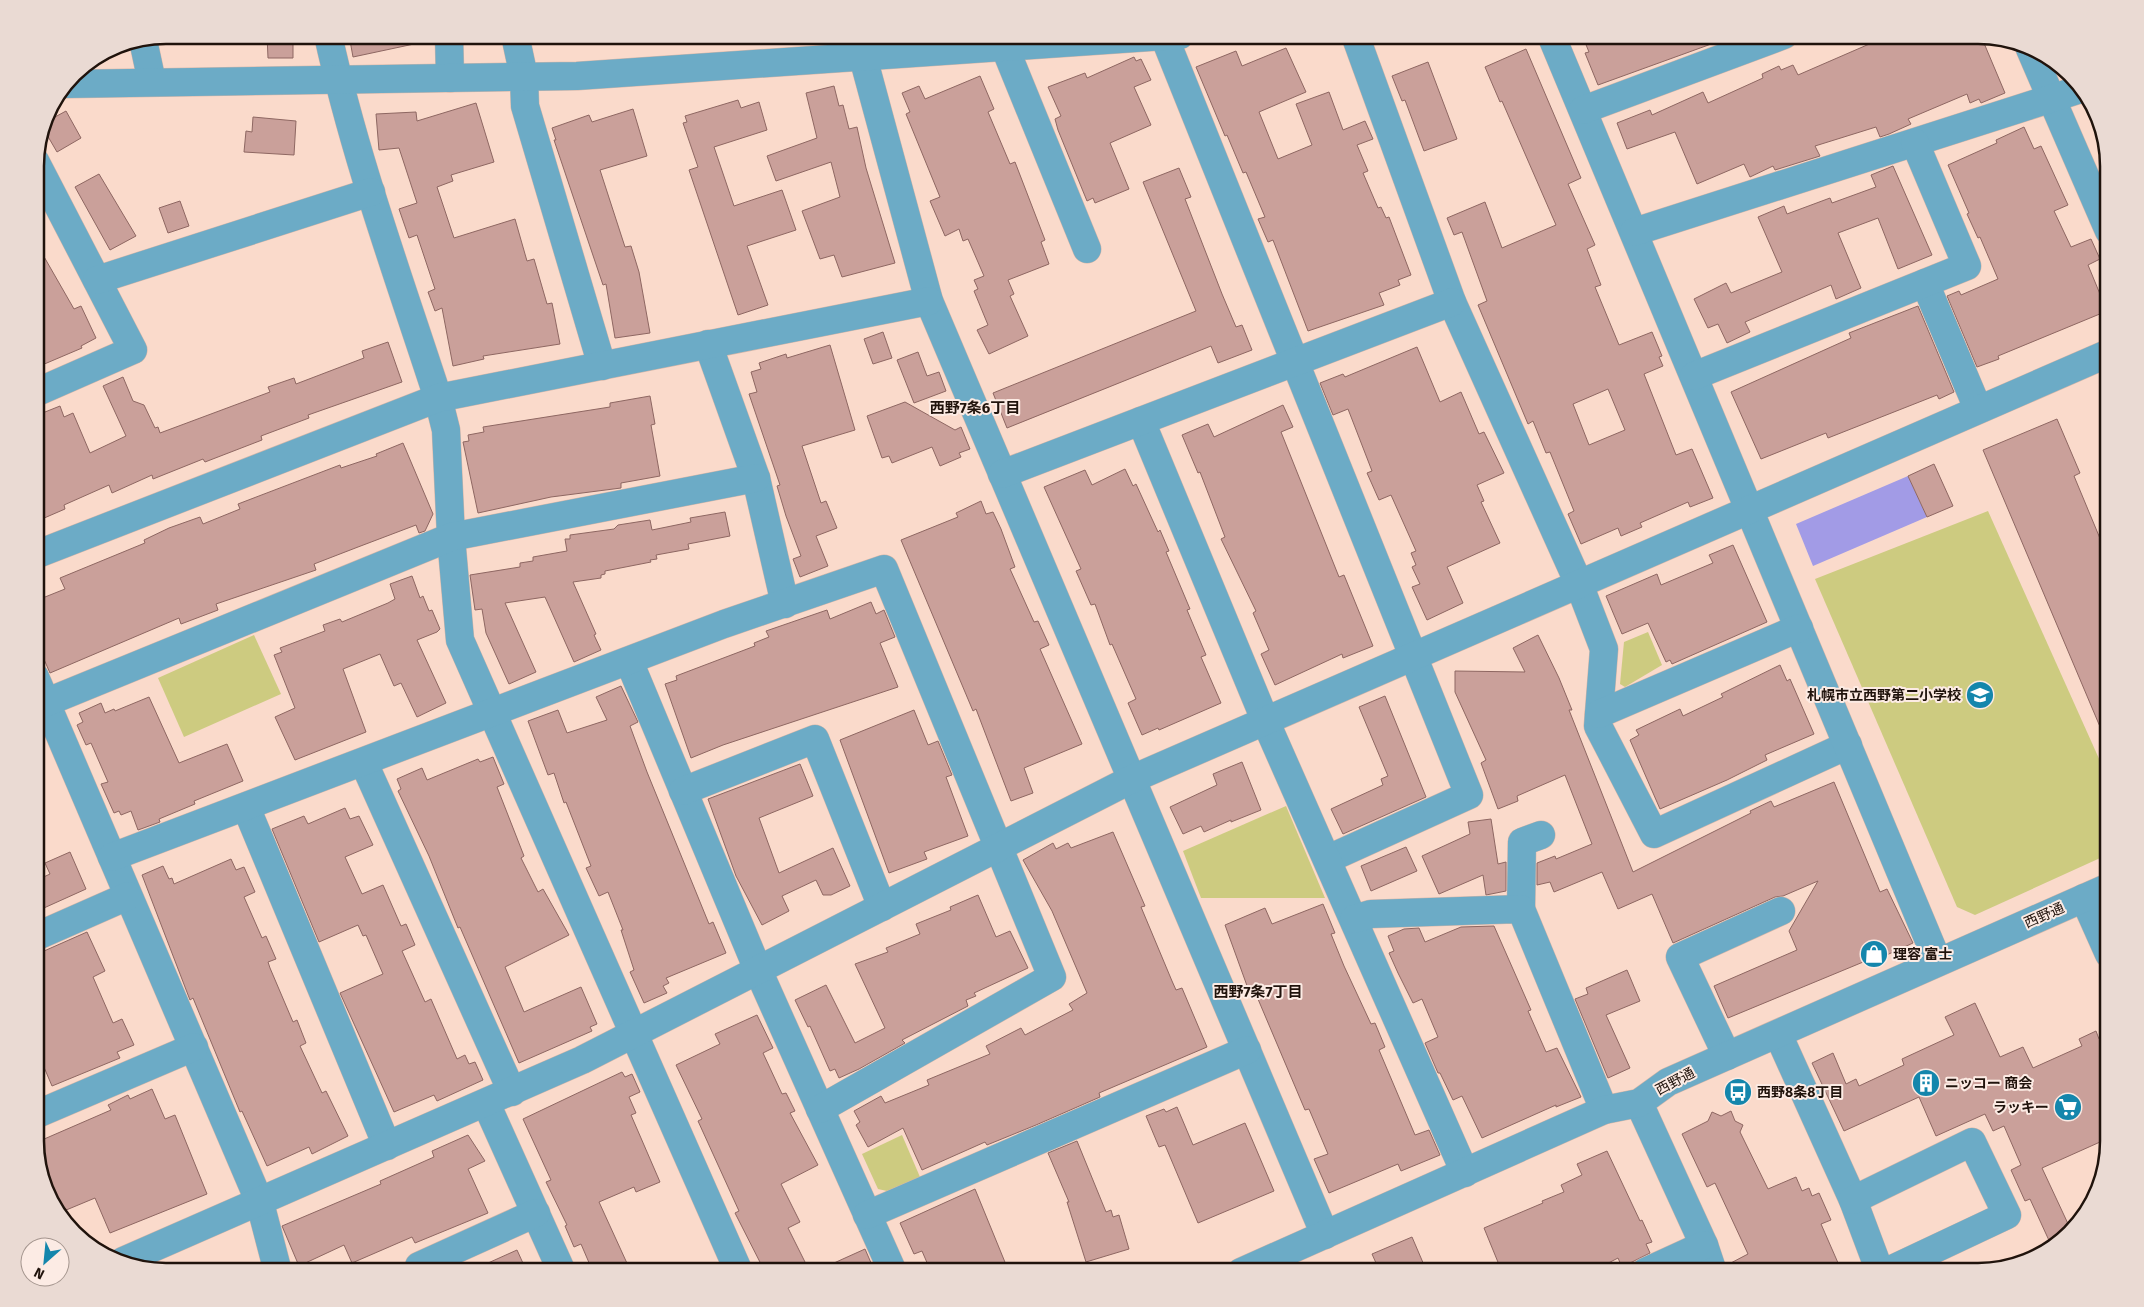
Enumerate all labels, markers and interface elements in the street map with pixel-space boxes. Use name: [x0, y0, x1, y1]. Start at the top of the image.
district label: 西野7条6丁目: [930, 399, 1020, 417]
school or university icon: 札幌市立西野第二小学校: [1965, 680, 1995, 710]
place label: 札幌市立西野第二小学校: [1807, 687, 1961, 704]
street label: 西野通: [2022, 899, 2067, 932]
shop icon: 理容 富士: [1859, 939, 1889, 969]
place label: 理容 富士: [1893, 946, 1952, 963]
district label: 西野7条7丁目: [1213, 983, 1303, 1001]
street label: 西野通: [1653, 1064, 1698, 1099]
building icon: ニッコー 商会: [1911, 1068, 1941, 1098]
place label: ニッコー 商会: [1945, 1075, 2032, 1092]
bus stop icon: 西野8条8丁目: [1723, 1077, 1753, 1107]
place label: 西野8条8丁目: [1757, 1084, 1843, 1101]
supermarket icon: ラッキー: [2053, 1092, 2083, 1122]
place label: ラッキー: [1993, 1099, 2049, 1116]
north arrow: [20, 1237, 70, 1287]
text: N: [31, 1263, 47, 1283]

